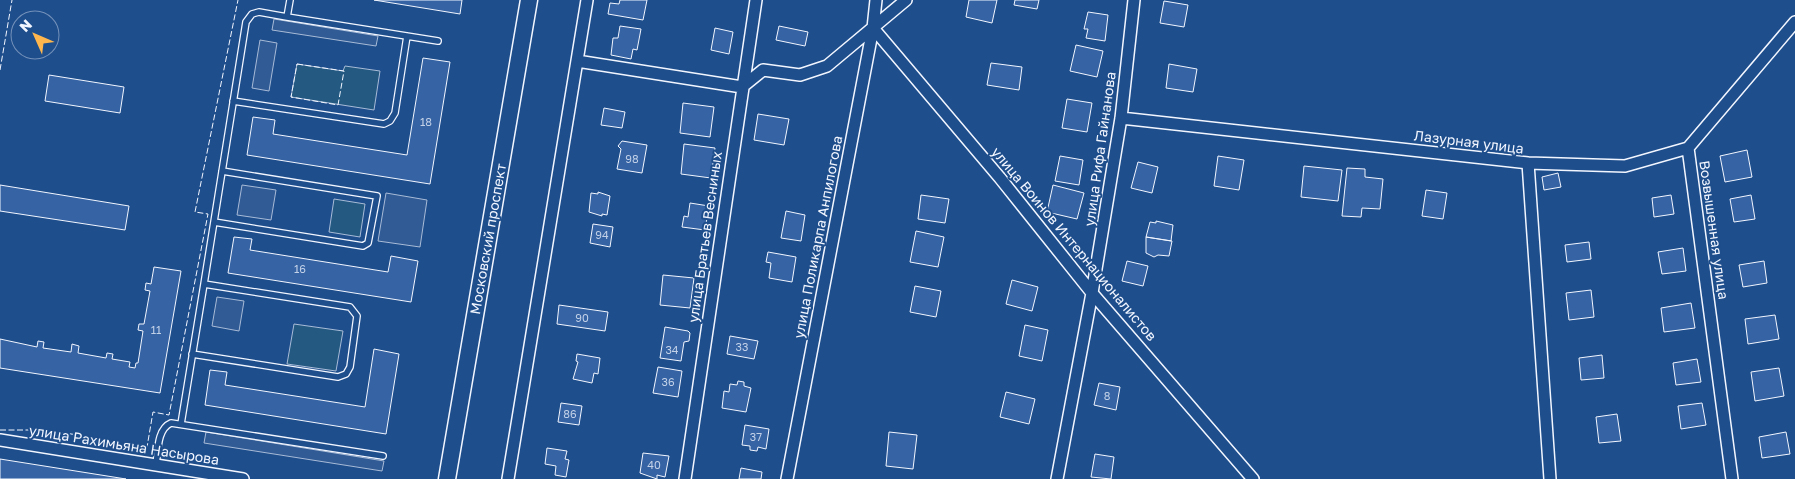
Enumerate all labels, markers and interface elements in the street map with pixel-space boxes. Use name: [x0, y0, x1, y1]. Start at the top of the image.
north arrow: [10, 10, 60, 60]
text: N: [16, 16, 35, 35]
street label: улица Рифа Гайнанова: [1080, 70, 1119, 227]
house number: 18: [420, 115, 432, 128]
street label: Лазурная улица: [1413, 126, 1525, 157]
street label: улица Поликарпа Анпилогова: [789, 134, 846, 340]
street label: улица Воинов Интернационалистов: [988, 143, 1161, 344]
street label: улица Братьев Весниных: [684, 150, 725, 324]
house number: 98: [625, 152, 639, 165]
street label: Возвышенная улица: [1696, 159, 1733, 301]
street label: Московский проспект: [466, 162, 509, 316]
house number: 94: [595, 228, 609, 241]
house number: 16: [294, 262, 306, 275]
house number: 90: [575, 311, 589, 324]
house number: 11: [151, 323, 161, 336]
house number: 33: [736, 340, 748, 353]
house number: 34: [665, 343, 679, 356]
house number: 36: [661, 375, 675, 388]
house number: 8: [1104, 389, 1111, 402]
house number: 86: [563, 407, 577, 420]
street label: улица Рахимьяна Насырова: [28, 421, 220, 468]
house number: 37: [750, 430, 762, 443]
house number: 40: [647, 458, 661, 471]

